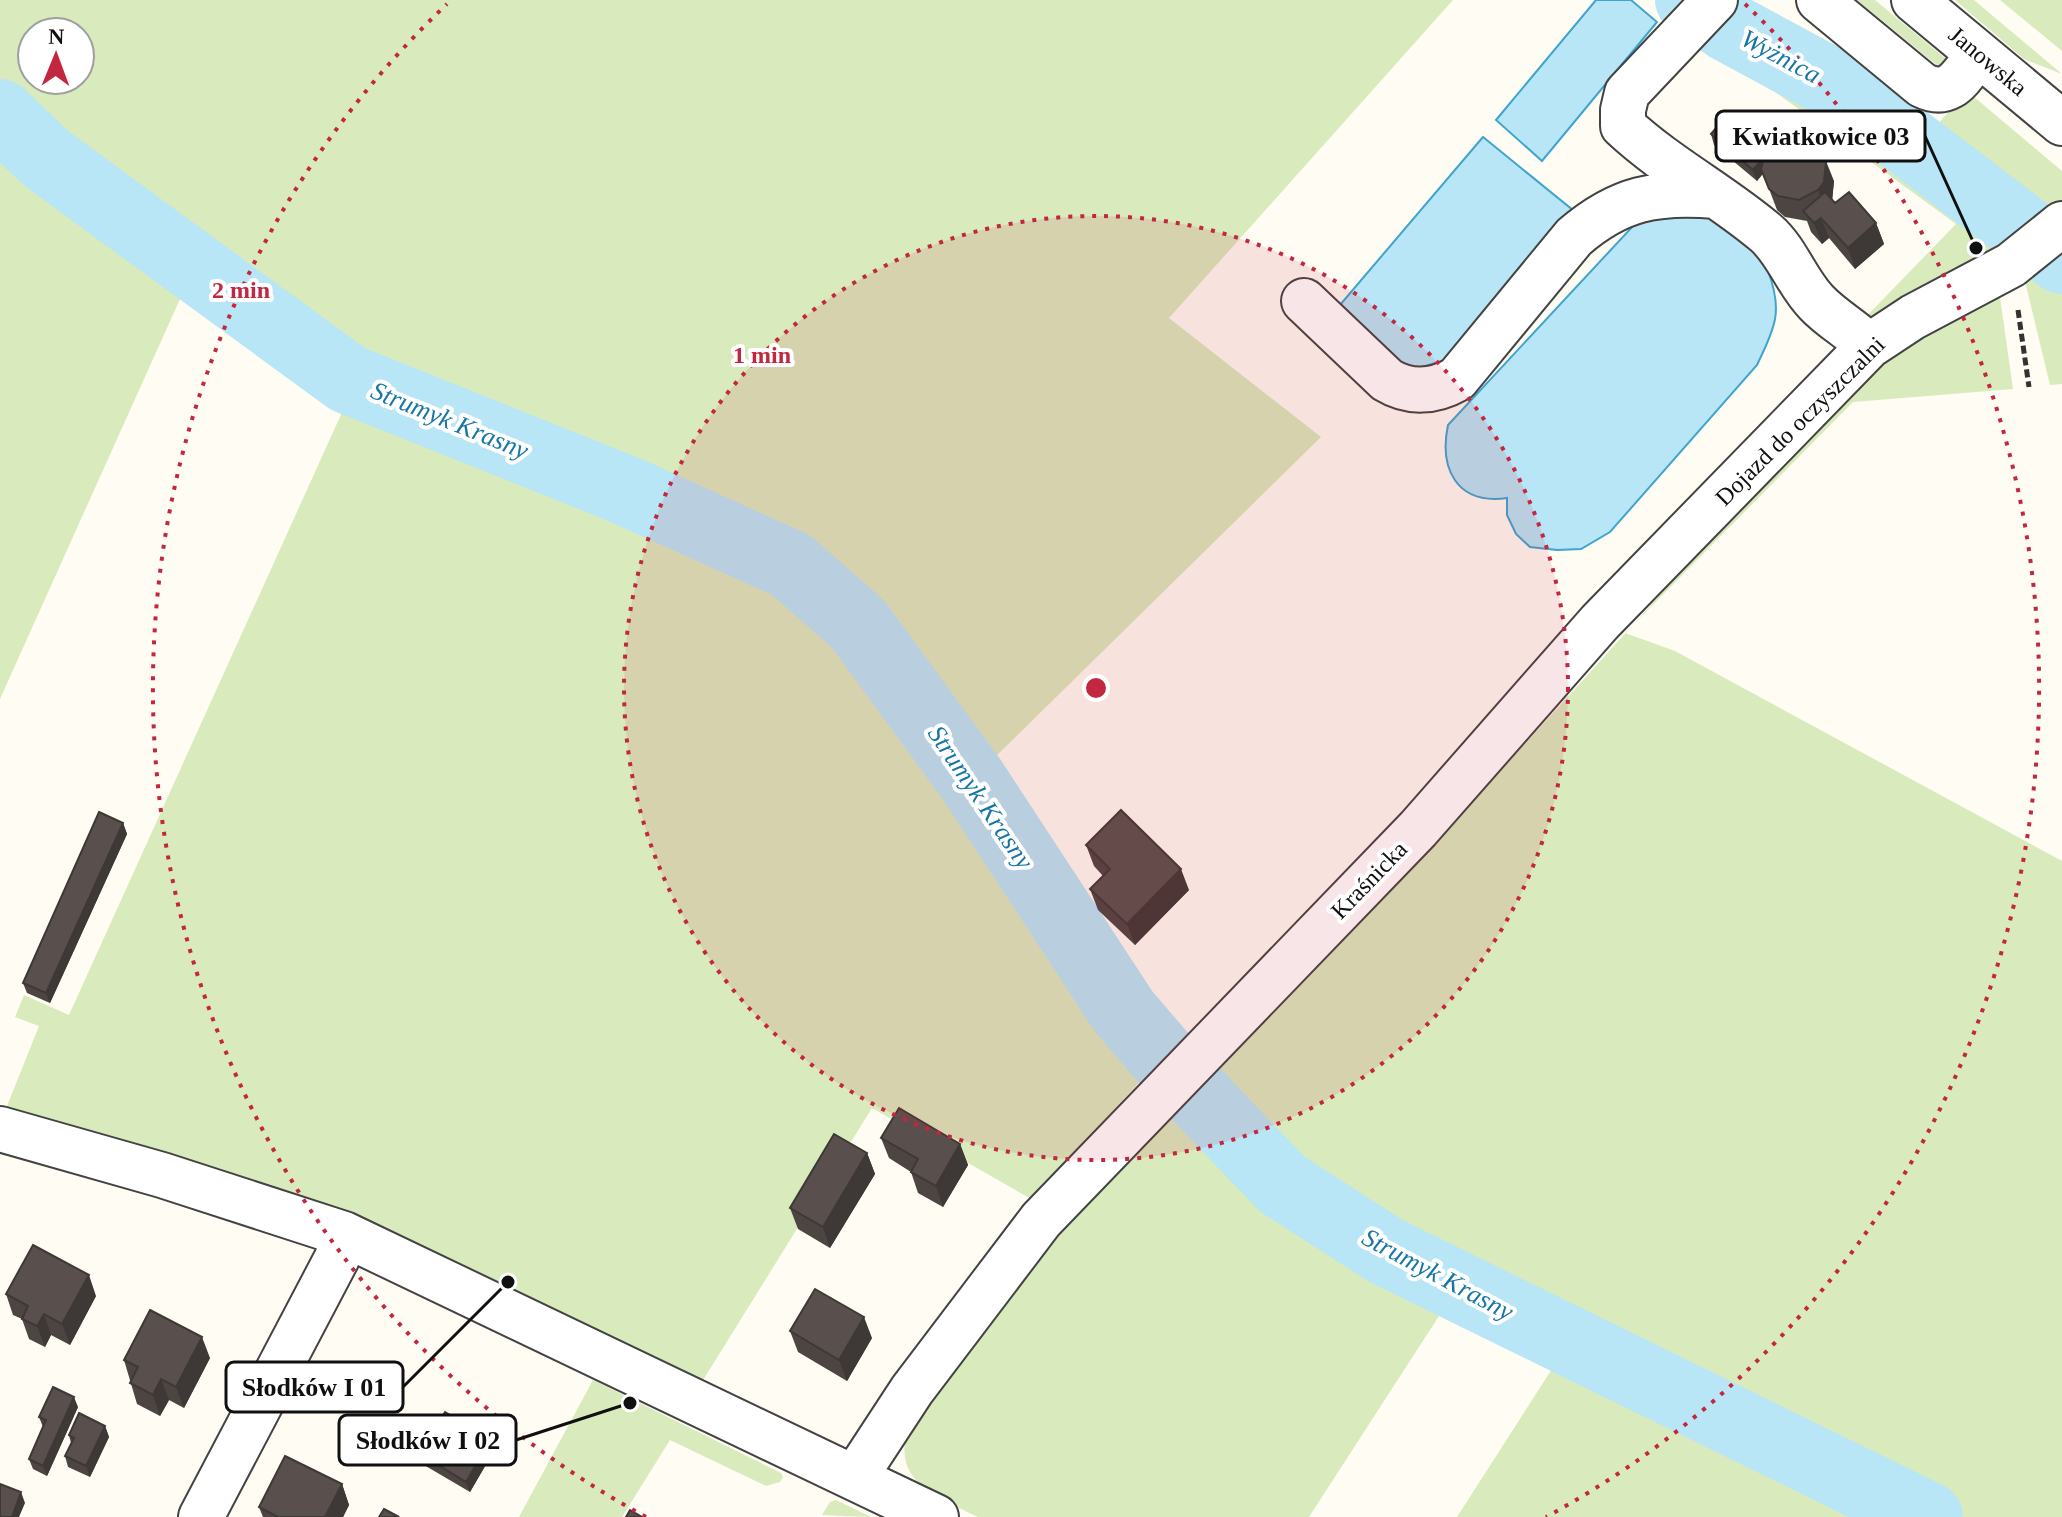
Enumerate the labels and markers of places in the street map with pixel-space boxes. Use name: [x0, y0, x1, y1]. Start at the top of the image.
callout: Kwiatkowice 03: [1716, 111, 1925, 161]
centre of rings: [1082, 674, 1110, 702]
callout: Słodków I 01: [226, 1362, 403, 1412]
callout: Słodków I 02: [339, 1415, 516, 1465]

